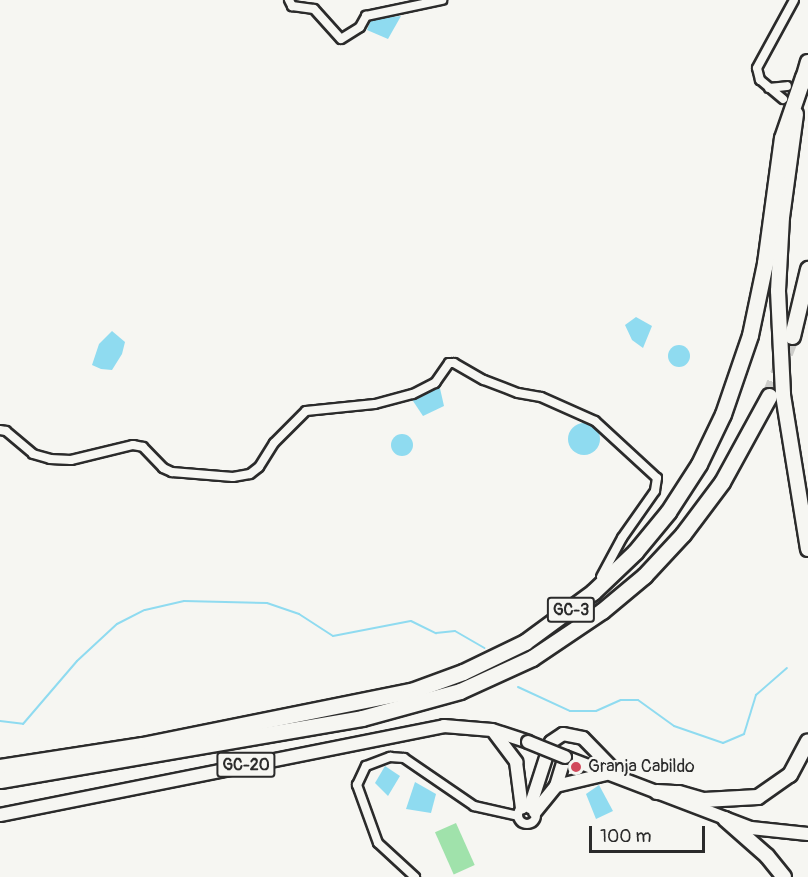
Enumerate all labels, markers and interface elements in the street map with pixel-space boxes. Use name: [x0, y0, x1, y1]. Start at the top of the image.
road number: GC-3: [546, 597, 596, 623]
road number: GC-20: [216, 752, 276, 778]
place label: Granja Cabildo: [588, 756, 695, 778]
marker: Granja Cabildo: [569, 760, 583, 774]
scale bar: [592, 814, 708, 852]
text: 100 m: [600, 825, 652, 848]

